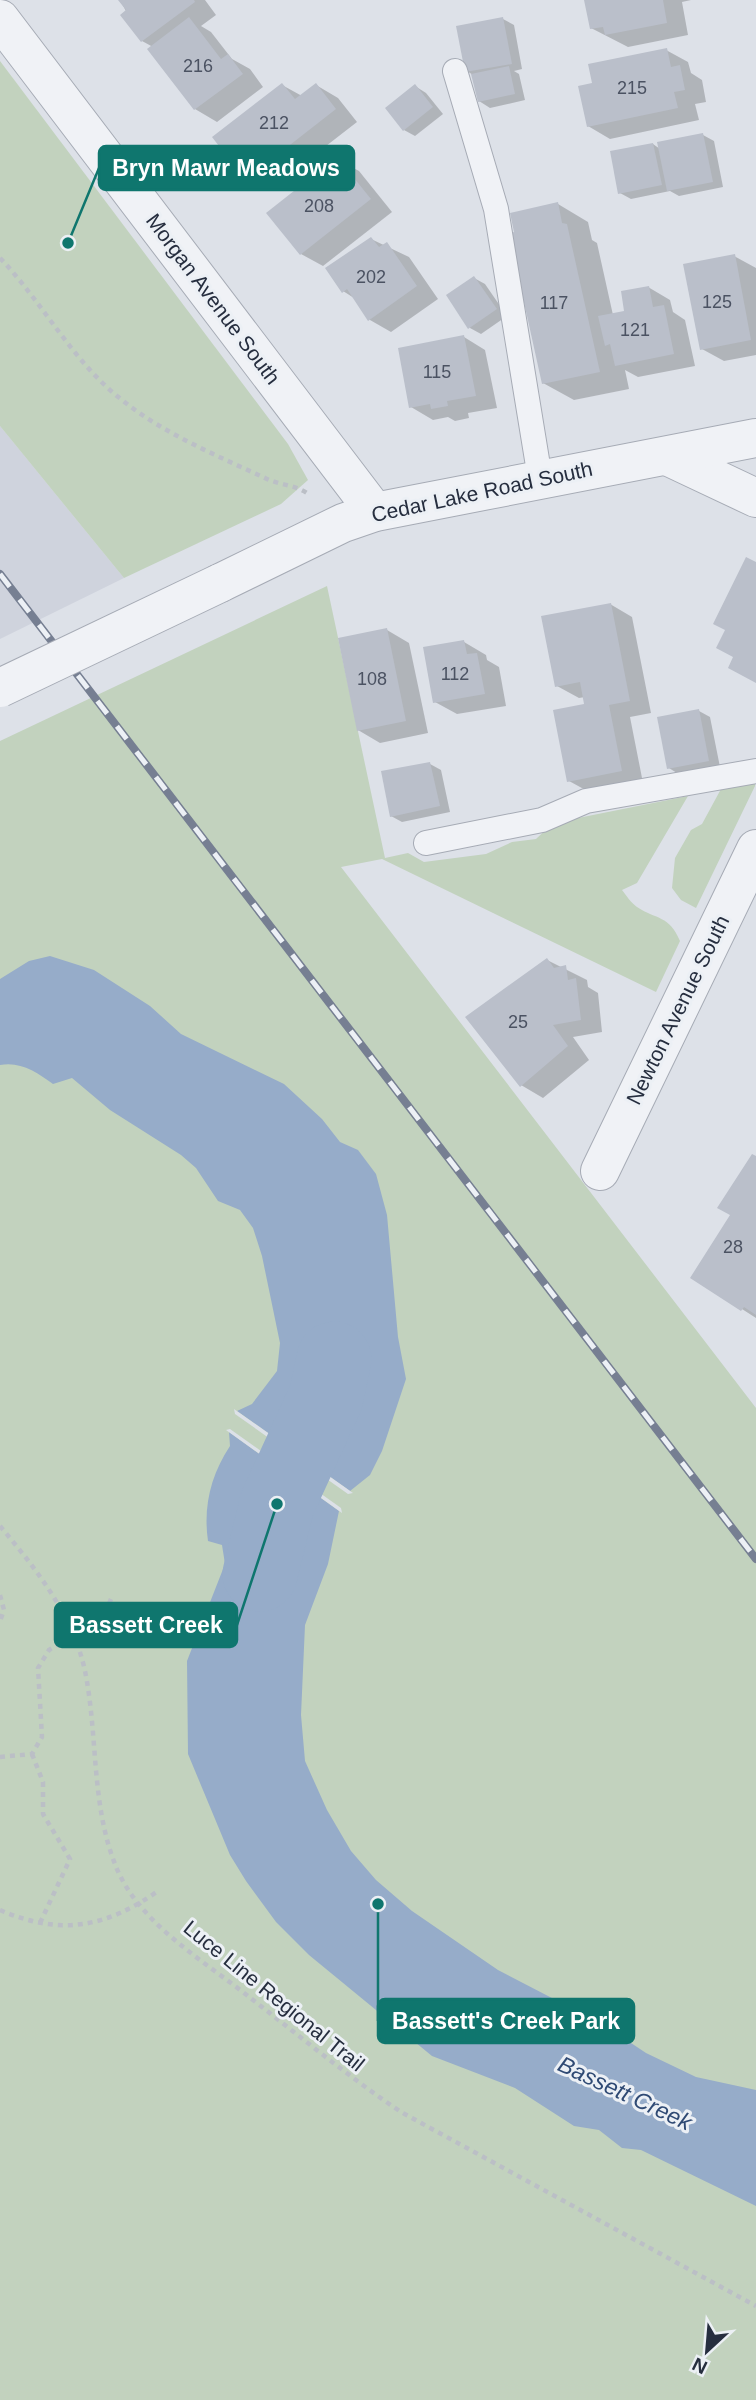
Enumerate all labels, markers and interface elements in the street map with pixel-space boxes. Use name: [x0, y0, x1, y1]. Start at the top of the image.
house number: 216: [183, 56, 213, 76]
house number: 215: [617, 78, 647, 98]
house number: 212: [259, 113, 289, 133]
callout: Bryn Mawr Meadows: [99, 146, 354, 190]
text: Bryn Mawr Meadows: [112, 155, 340, 181]
house number: 208: [304, 196, 334, 216]
street label: Morgan Avenue South: [142, 209, 285, 388]
house number: 202: [356, 267, 386, 287]
house number: 125: [702, 292, 732, 312]
house number: 117: [540, 293, 568, 313]
house number: 121: [620, 320, 650, 340]
house number: 115: [423, 362, 451, 382]
street label: Cedar Lake Road South: [369, 457, 594, 526]
house number: 112: [441, 664, 469, 684]
house number: 108: [357, 669, 387, 689]
street label: Newton Avenue South: [622, 912, 733, 1108]
house number: 25: [508, 1012, 528, 1032]
house number: 28: [723, 1237, 743, 1257]
callout: Bassett Creek: [55, 1603, 237, 1647]
text: Bassett Creek: [69, 1612, 223, 1638]
street label: Luce Line Regional Trail: [180, 1916, 369, 2075]
callout: Bassett's Creek Park: [378, 1999, 634, 2043]
text: Bassett's Creek Park: [392, 2008, 620, 2034]
water label: Bassett Creek: [554, 2051, 697, 2136]
north arrow: [672, 2316, 742, 2386]
text: N: [689, 2353, 711, 2378]

